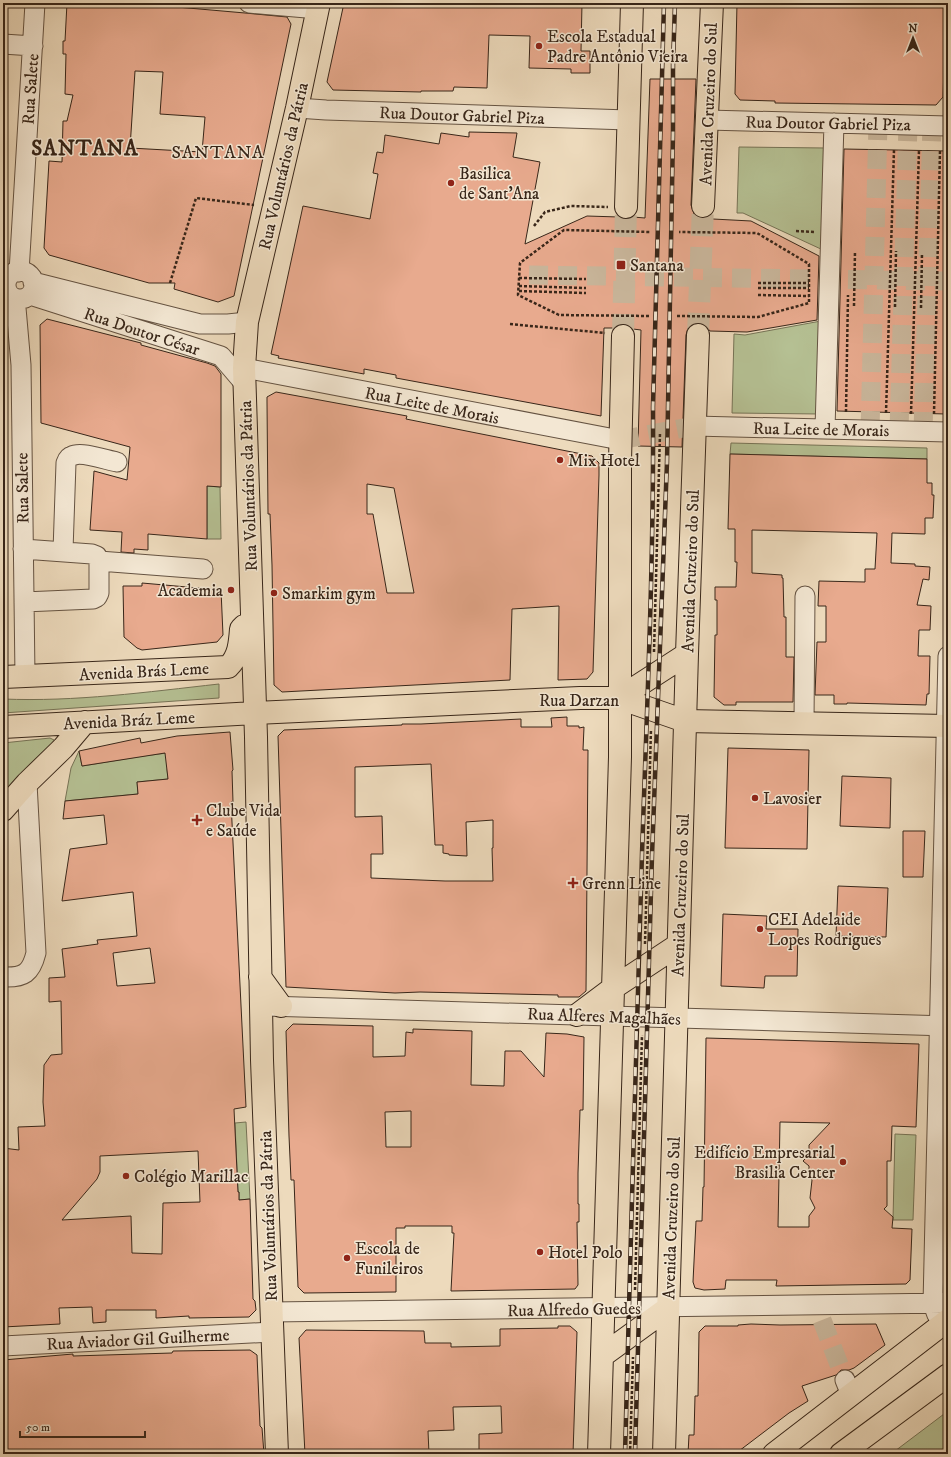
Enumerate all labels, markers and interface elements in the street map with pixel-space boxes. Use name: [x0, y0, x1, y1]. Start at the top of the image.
north arrow: [893, 18, 933, 58]
street label: Avenida Cruzeiro do Sul: [695, 22, 723, 186]
text: N: [908, 22, 918, 36]
place label: Escola Estadual Padre Antônio Vieira: [547, 26, 689, 68]
marker: Escola Estadual Padre Antônio Vieira: [534, 41, 544, 51]
street label: Rua Salete: [18, 53, 44, 125]
street label: Rua Voluntários da Pátria: [254, 80, 314, 252]
street label: Rua Doutor Gabriel Piza: [379, 102, 546, 130]
street label: Rua Doutor Gabriel Piza: [745, 112, 912, 136]
district label: SANTANA: [31, 136, 139, 162]
district label: SANTANA: [171, 142, 265, 164]
place label: Basilica de Sant'Ana: [459, 163, 540, 205]
marker: Basilica de Sant'Ana: [446, 178, 456, 188]
place label: Santana: [630, 255, 684, 277]
marker: Santana: [615, 259, 627, 271]
street label: Rua Doutor César: [81, 303, 203, 361]
street label: Rua Leite de Morais: [363, 382, 501, 430]
street label: Rua Voluntários da Pátria: [235, 399, 263, 572]
street label: Rua Leite de Morais: [753, 418, 890, 442]
place label: Mix Hotel: [568, 450, 640, 472]
street label: Rua Salete: [11, 452, 35, 524]
marker: Mix Hotel: [555, 455, 565, 465]
street label: Avenida Cruzeiro do Sul: [677, 489, 705, 653]
place label: Academia: [158, 580, 224, 602]
place label: Smarkim gym: [282, 583, 376, 605]
marker: Academia: [226, 585, 236, 595]
marker: Smarkim gym: [269, 588, 279, 598]
street label: Avenida Brás Leme: [78, 658, 210, 686]
street label: Rua Darzan: [539, 690, 619, 712]
street label: Avenida Bráz Leme: [63, 707, 195, 735]
place label: Lavosier: [763, 788, 822, 810]
marker: Lavosier: [750, 793, 760, 803]
place label: Clube Vida e Saúde: [206, 800, 281, 842]
street label: Avenida Cruzeiro do Sul: [667, 813, 695, 977]
marker: Clube Vida e Saúde: [191, 814, 203, 826]
place label: Grenn Line: [582, 873, 661, 895]
marker: Grenn Line: [567, 877, 579, 889]
place label: CEI Adelaide Lopes Rodrigues: [768, 909, 882, 951]
marker: CEI Adelaide Lopes Rodrigues: [755, 924, 765, 934]
street label: Rua Alferes Magalhães: [527, 1003, 681, 1031]
street label: Rua Voluntários da Pátria: [255, 1129, 283, 1302]
street label: Avenida Cruzeiro do Sul: [658, 1136, 686, 1300]
place label: Edifício Empresarial Brasilia Center: [694, 1142, 836, 1184]
marker: Edifício Empresarial Brasilia Center: [838, 1157, 848, 1167]
place label: Colégio Marillac: [134, 1166, 248, 1188]
marker: Colégio Marillac: [121, 1171, 131, 1181]
place label: Escola de Funileiros: [355, 1238, 423, 1280]
place label: Hotel Polo: [548, 1242, 623, 1264]
marker: Hotel Polo: [535, 1247, 545, 1257]
marker: Escola de Funileiros: [342, 1253, 352, 1263]
street label: Rua Alfredo Guedes: [507, 1298, 641, 1322]
street label: Rua Aviador Gil Guilherme: [46, 1324, 230, 1356]
scale bar: [20, 1413, 145, 1439]
text: 50 m: [26, 1420, 50, 1435]

